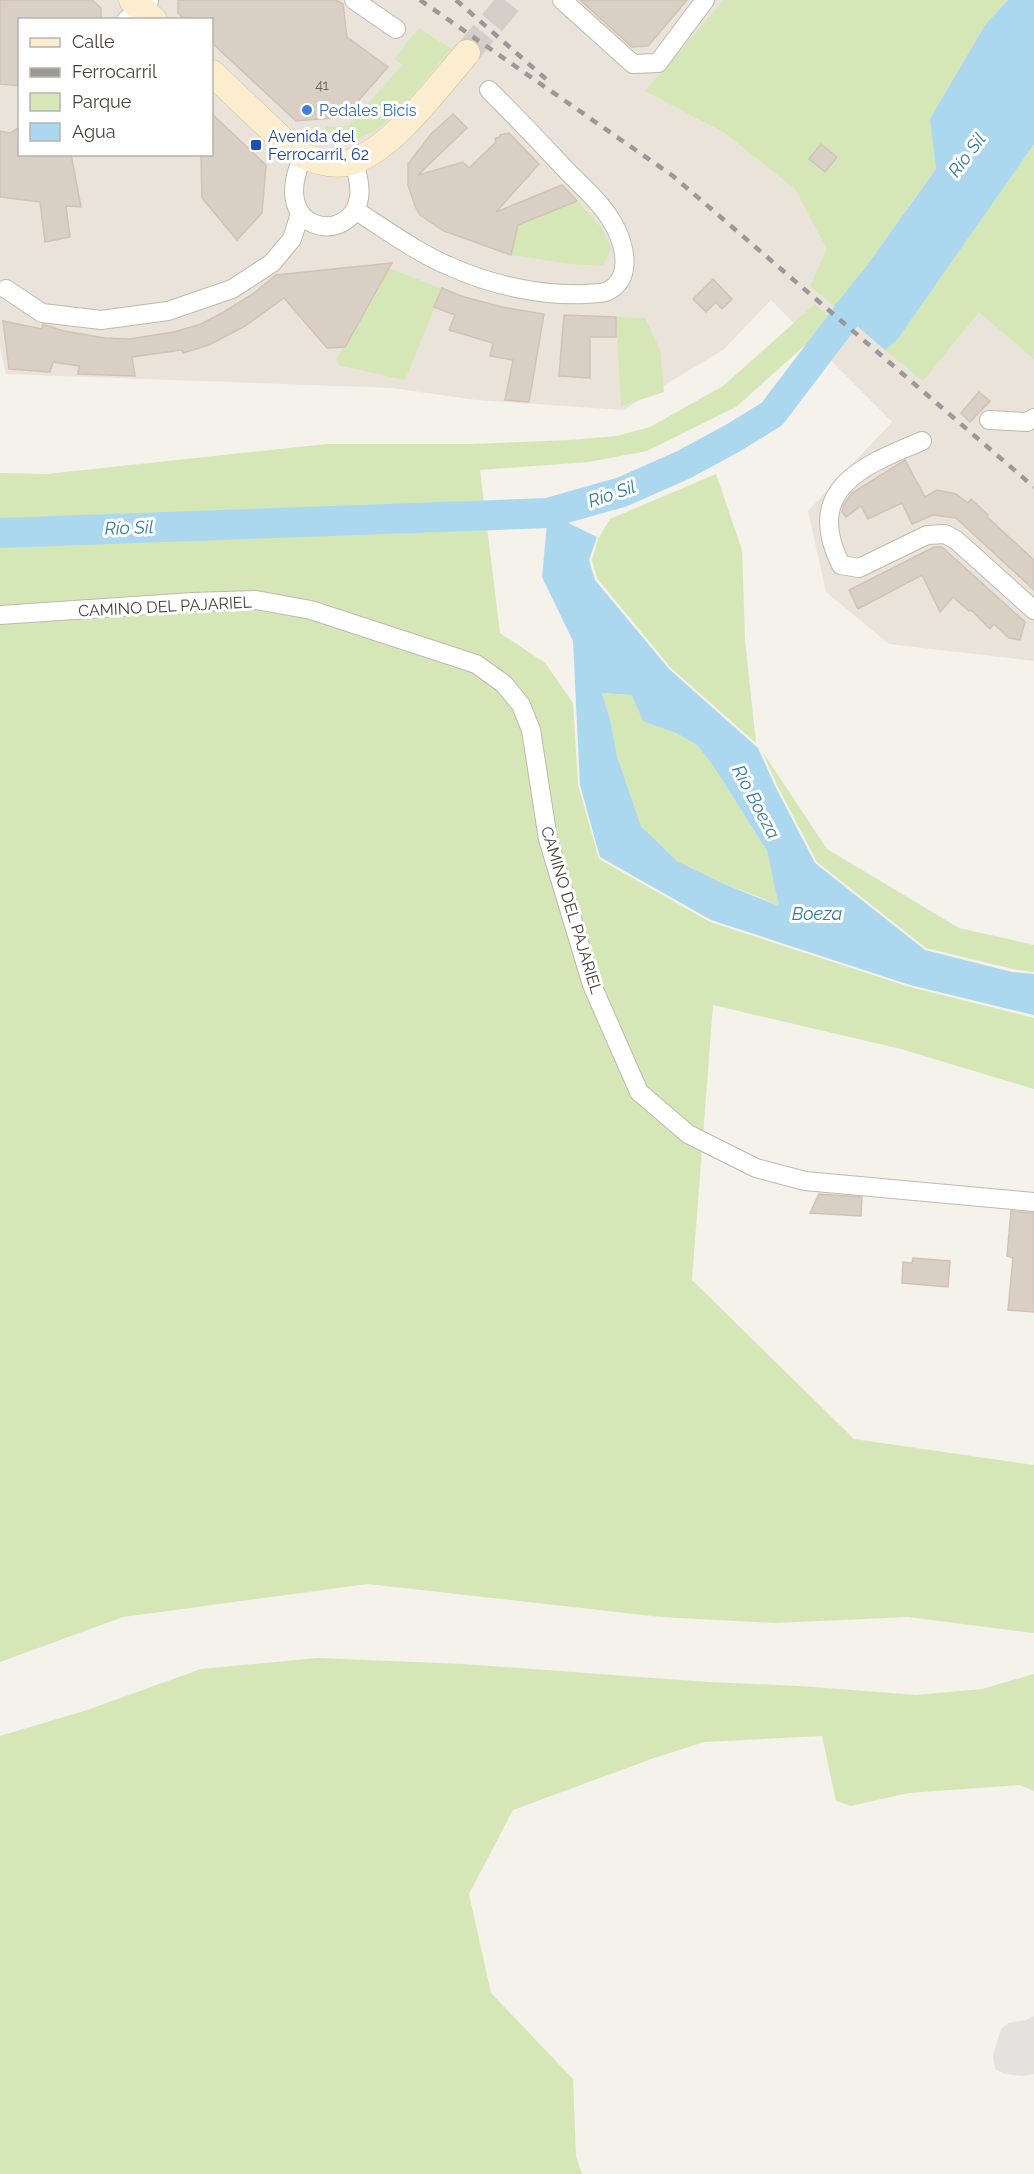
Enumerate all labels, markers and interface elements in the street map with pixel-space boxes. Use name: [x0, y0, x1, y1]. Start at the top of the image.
legend: [18, 18, 213, 156]
text: Calle: [72, 31, 115, 52]
text: Ferrocarril: [72, 61, 157, 82]
house number: 41: [315, 77, 329, 93]
text: Parque: [72, 91, 132, 112]
place label: Pedales Bicis: [319, 101, 417, 120]
marker: Pedales Bicis: [300, 103, 314, 117]
text: Agua: [72, 121, 116, 142]
place label: Avenida del Ferrocarril, 62: [268, 127, 369, 164]
water label: Río Sil: [943, 129, 990, 181]
marker: Avenida del Ferrocarril, 62: [249, 138, 263, 152]
water label: Río Sil: [585, 476, 639, 511]
water label: Río Sil: [104, 516, 154, 539]
street label: CAMINO DEL PAJARIEL: [78, 592, 253, 621]
water label: Río Boeza: [728, 761, 785, 842]
street label: CAMINO DEL PAJARIEL: [537, 824, 606, 997]
water label: Boeza: [792, 903, 842, 924]

